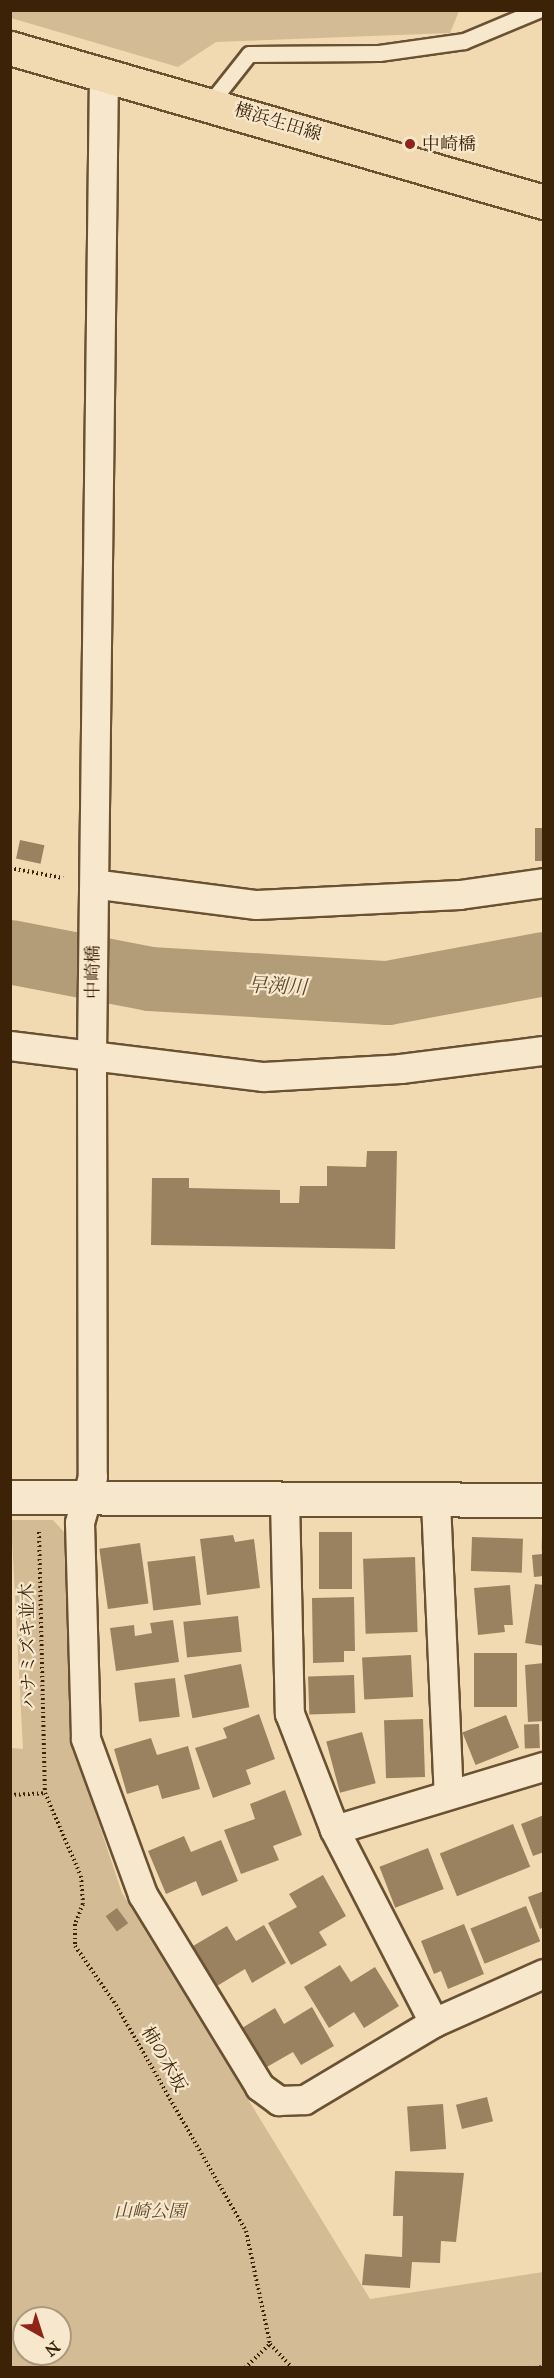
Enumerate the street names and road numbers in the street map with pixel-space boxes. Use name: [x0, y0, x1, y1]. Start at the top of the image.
street label: 横浜生田線: [232, 99, 324, 145]
street label: 中崎橋: [82, 945, 104, 999]
street label: ハナミズキ並木: [16, 1583, 40, 1709]
street label: 柿の木坂: [137, 2022, 191, 2096]

